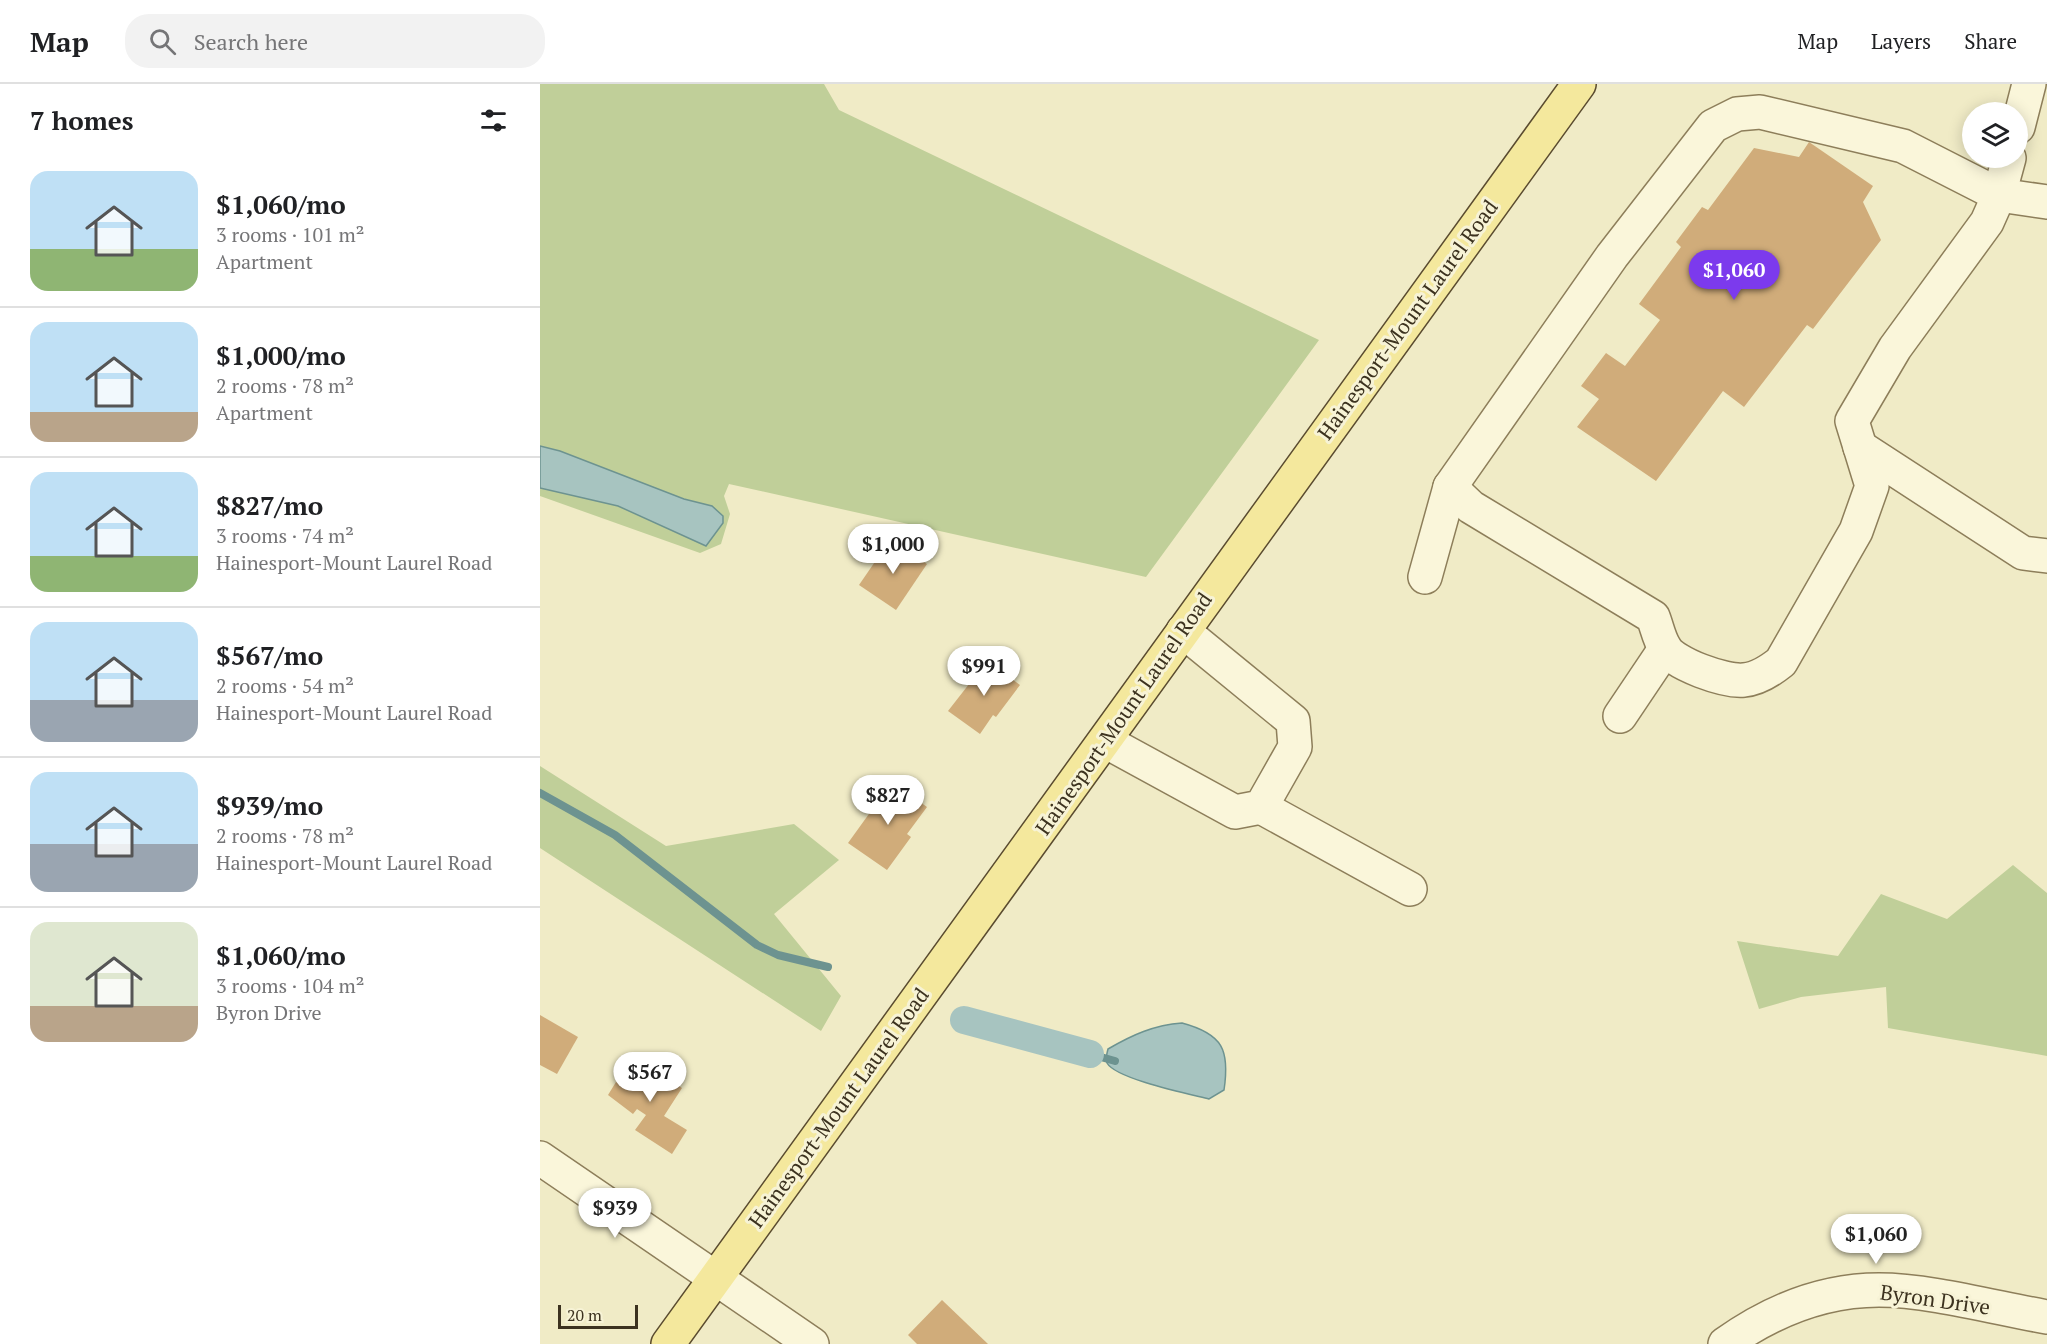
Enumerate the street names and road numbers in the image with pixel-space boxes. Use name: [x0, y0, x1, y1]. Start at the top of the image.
street label: Hainesport-Mount Laurel Road: [1311, 194, 1504, 445]
street label: Hainesport-Mount Laurel Road: [1029, 586, 1218, 840]
street label: Hainesport-Mount Laurel Road: [742, 982, 935, 1233]
street label: Byron Drive: [1878, 1277, 1992, 1321]

